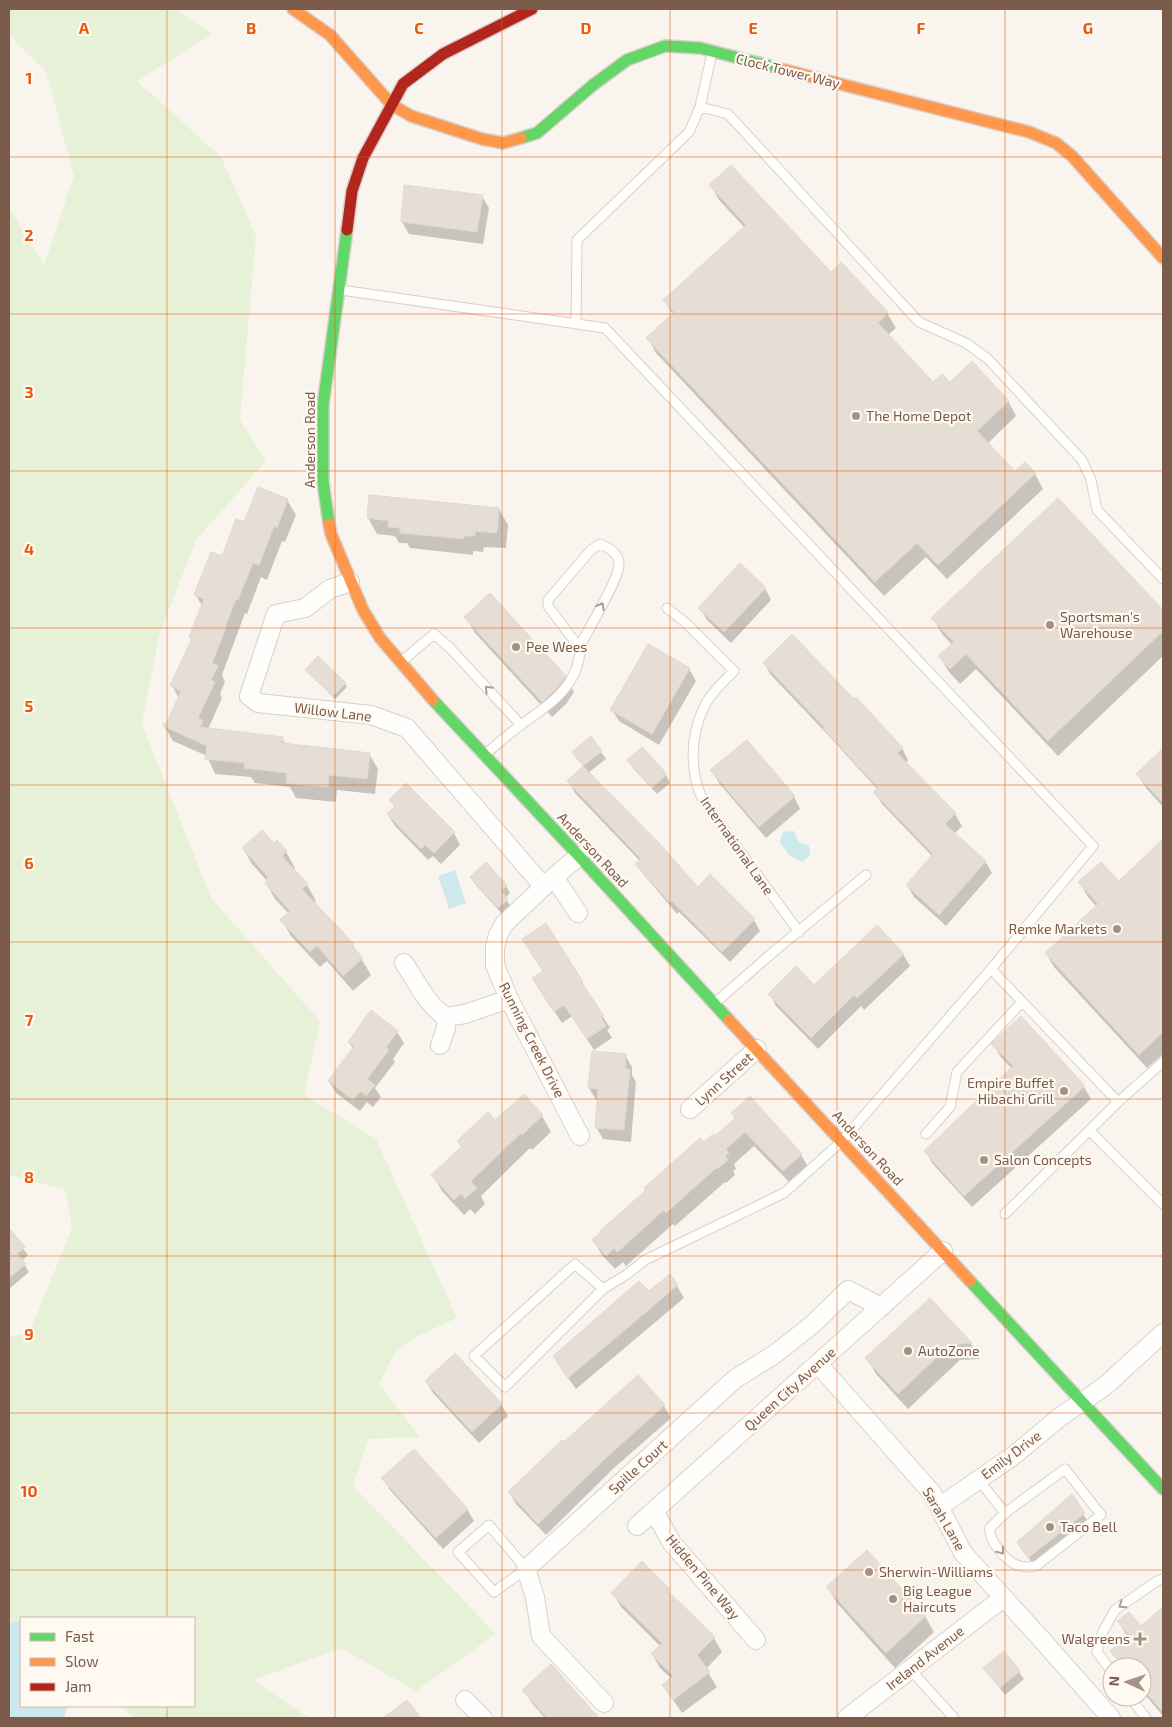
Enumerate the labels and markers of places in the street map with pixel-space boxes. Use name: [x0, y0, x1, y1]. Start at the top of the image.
place label: The Home Depot: [866, 407, 971, 424]
marker: The Home Depot: [850, 410, 862, 422]
place label: Sportsman's Warehouse: [1060, 608, 1140, 641]
marker: Sportsman's Warehouse: [1044, 619, 1056, 631]
place label: Pee Wees: [526, 638, 587, 655]
marker: Pee Wees: [510, 641, 522, 653]
place label: Remke Markets: [1009, 920, 1107, 937]
marker: Remke Markets: [1111, 923, 1123, 935]
place label: Empire Buffet Hibachi Grill: [967, 1074, 1055, 1107]
marker: Empire Buffet Hibachi Grill: [1058, 1085, 1070, 1097]
place label: Salon Concepts: [994, 1151, 1092, 1168]
marker: Salon Concepts: [978, 1154, 990, 1166]
place label: AutoZone: [918, 1342, 979, 1359]
marker: AutoZone: [902, 1345, 914, 1357]
place label: Taco Bell: [1060, 1518, 1118, 1535]
marker: Taco Bell: [1044, 1521, 1056, 1533]
place label: Sherwin-Williams: [879, 1563, 993, 1580]
marker: Sherwin-Williams: [863, 1566, 875, 1578]
place label: Big League Haircuts: [903, 1582, 972, 1615]
marker: Big League Haircuts: [887, 1593, 899, 1605]
place label: Walgreens: [1062, 1630, 1130, 1647]
marker: Walgreens: [1134, 1633, 1146, 1645]

